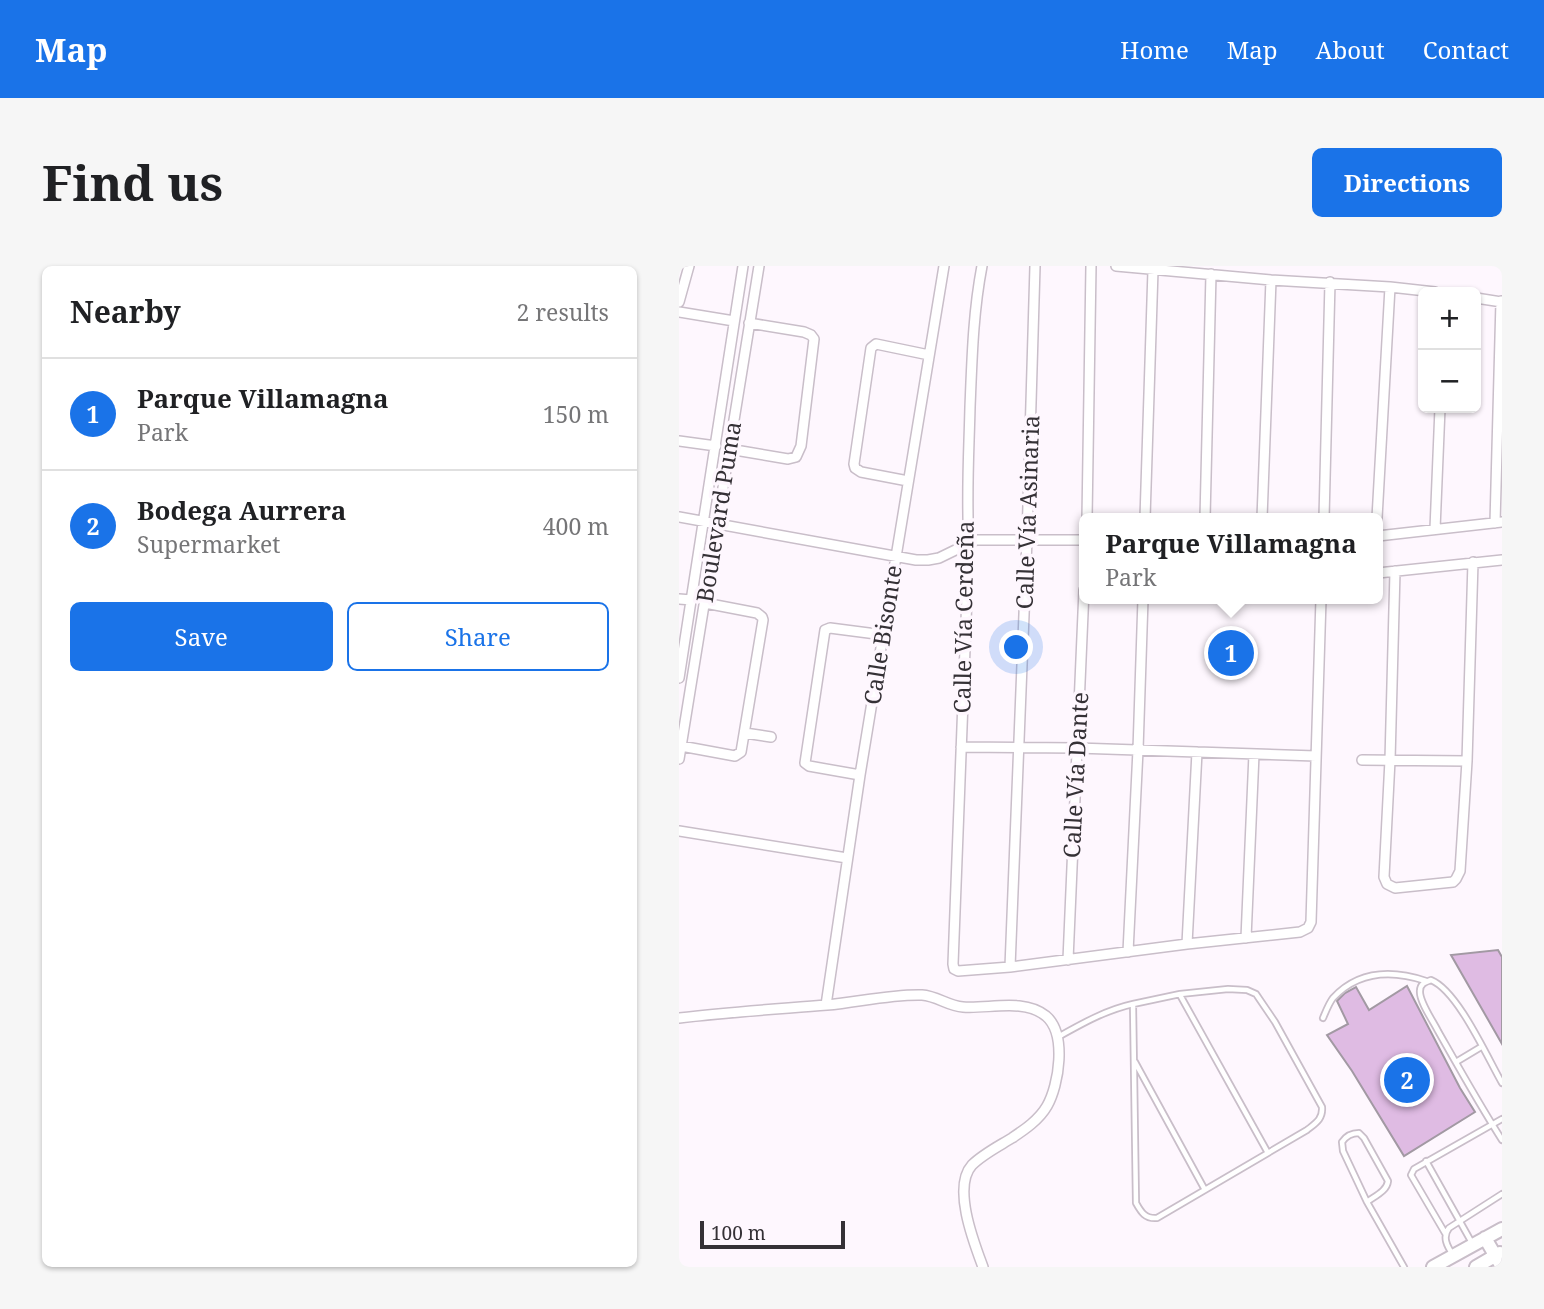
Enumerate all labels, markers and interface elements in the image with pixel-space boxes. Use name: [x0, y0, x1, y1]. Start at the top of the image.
text: Map: [35, 27, 108, 72]
text: Home: [1120, 33, 1189, 66]
text: Map: [1227, 33, 1278, 66]
text: About: [1316, 33, 1385, 66]
text: Contact: [1423, 33, 1509, 66]
button: Directions: [1312, 148, 1502, 217]
text: Find us: [42, 149, 223, 215]
map controls: [1418, 287, 1481, 413]
button: +: [1418, 287, 1481, 350]
text: Nearby: [70, 291, 181, 332]
text: 2 results: [516, 296, 609, 328]
button: −: [1418, 350, 1481, 413]
text: Parque Villamagna: [137, 380, 389, 416]
text: 1: [87, 398, 100, 430]
text: 150 m: [543, 398, 609, 430]
street label: Calle Vía Asinaria: [1008, 414, 1046, 610]
text: Park: [137, 416, 188, 448]
street label: Boulevard Puma: [688, 419, 748, 605]
text: Bodega Aurrera: [137, 492, 346, 528]
text: 2: [87, 510, 100, 542]
text: 400 m: [543, 510, 609, 542]
popup: [1079, 513, 1383, 604]
street label: Calle Vía Cerdeña: [945, 520, 981, 714]
text: Parque Villamagna: [1105, 525, 1357, 561]
text: Supermarket: [137, 528, 280, 560]
text: Park: [1105, 561, 1156, 593]
street label: Calle Bisonte: [855, 563, 909, 707]
button: Save: [70, 602, 333, 671]
button: Share: [347, 602, 609, 671]
pin: 1: [1208, 627, 1254, 679]
your location: [999, 630, 1033, 664]
street label: Calle Vía Dante: [1055, 691, 1095, 859]
pin: 2: [1384, 1054, 1430, 1106]
scale bar: [700, 1218, 845, 1250]
text: 100 m: [711, 1220, 766, 1246]

